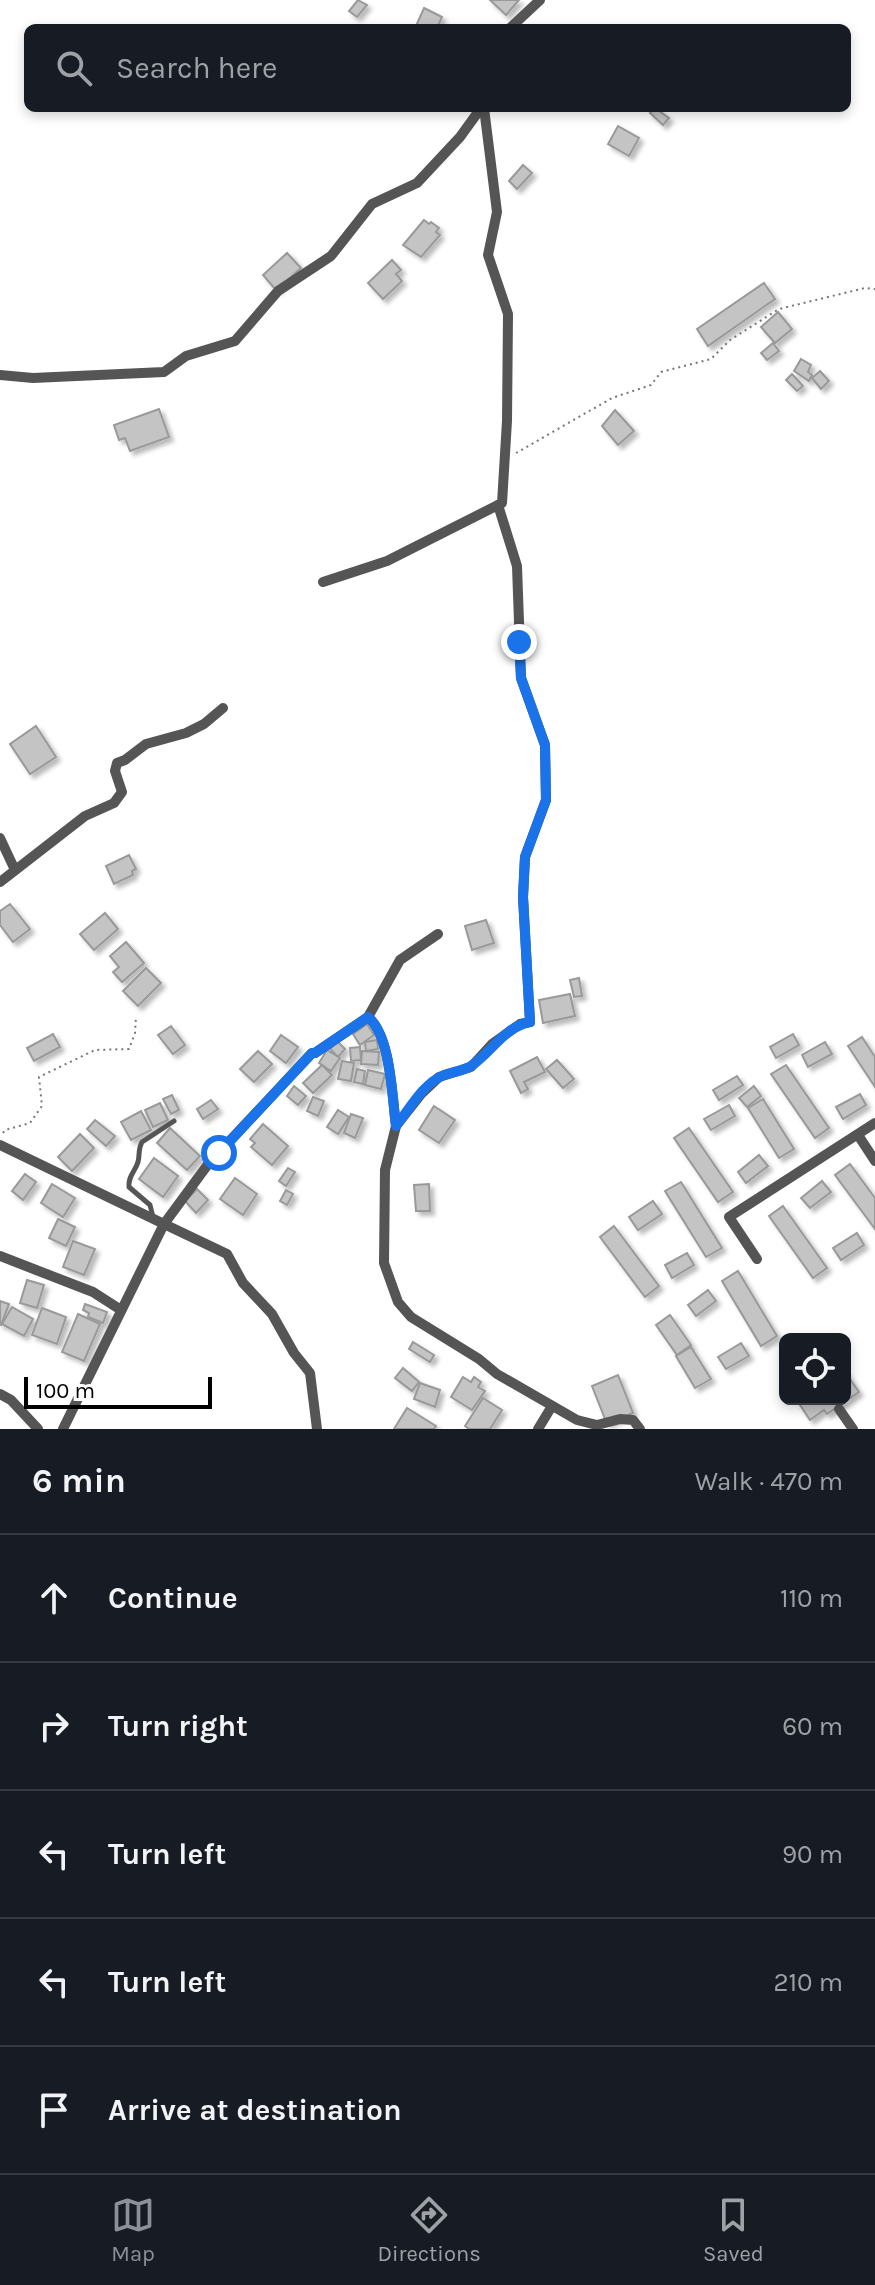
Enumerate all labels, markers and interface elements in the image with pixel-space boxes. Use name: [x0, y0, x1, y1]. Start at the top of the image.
search box: [24, 24, 851, 112]
icon: search: [52, 46, 96, 90]
text: Search here: [116, 50, 277, 86]
route end: [501, 624, 537, 660]
route start: [201, 1135, 237, 1171]
map controls: [779, 1333, 851, 1405]
button: locate: [779, 1333, 851, 1405]
scale bar: [24, 1373, 212, 1409]
text: 100 m: [36, 1378, 95, 1404]
text: 6 min: [32, 1461, 126, 1501]
text: Walk · 470 m: [695, 1466, 843, 1497]
icon: ahead: [32, 1576, 76, 1620]
text: Continue: [108, 1580, 238, 1616]
text: 110 m: [780, 1583, 843, 1614]
icon: right: [32, 1704, 76, 1748]
text: Turn right: [108, 1708, 248, 1744]
text: 60 m: [782, 1711, 843, 1742]
icon: left: [32, 1832, 76, 1876]
text: Turn left: [108, 1836, 226, 1872]
text: 90 m: [782, 1839, 843, 1870]
icon: left: [32, 1960, 76, 2004]
text: Turn left: [108, 1964, 226, 2000]
text: 210 m: [773, 1967, 843, 1998]
icon: arrive: [32, 2088, 76, 2132]
text: Arrive at destination: [108, 2092, 402, 2128]
tab: Map: [111, 2193, 155, 2267]
tab: Directions: [377, 2193, 481, 2267]
tab: Saved: [703, 2193, 764, 2267]

